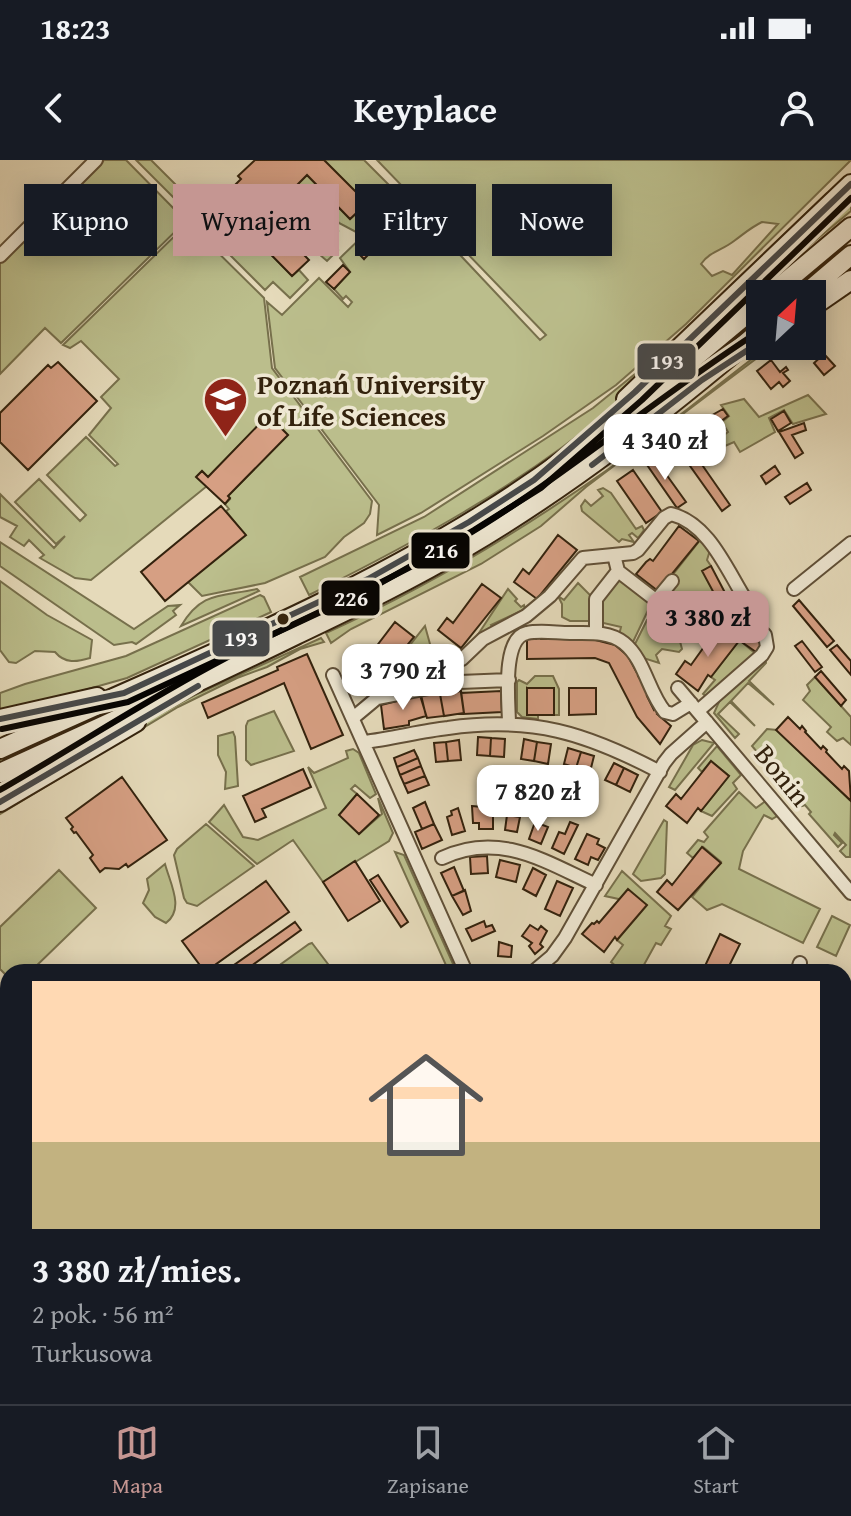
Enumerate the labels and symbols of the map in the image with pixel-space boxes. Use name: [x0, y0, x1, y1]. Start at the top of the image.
north arrow: [746, 280, 826, 360]
line badge: 193: [636, 342, 697, 381]
text: 193: [650, 345, 684, 377]
place label: Poznań University of Life Sciences: [257, 363, 486, 436]
school or university icon: Poznań University of Life Sciences: [202, 376, 250, 439]
pin: 4 340 zł: [582, 414, 748, 482]
line badge: 216: [410, 531, 471, 570]
text: 216: [424, 534, 458, 566]
line badge: 226: [320, 579, 381, 617]
text: 226: [334, 582, 368, 614]
pin: 3 380 zł: [625, 591, 791, 659]
unlabelled marker: [275, 611, 291, 627]
line badge: 193: [211, 619, 271, 658]
text: 193: [224, 622, 258, 654]
pin: 3 790 zł: [320, 644, 486, 712]
street label: Bonin: [746, 735, 821, 815]
pin: 7 820 zł: [455, 765, 621, 833]

